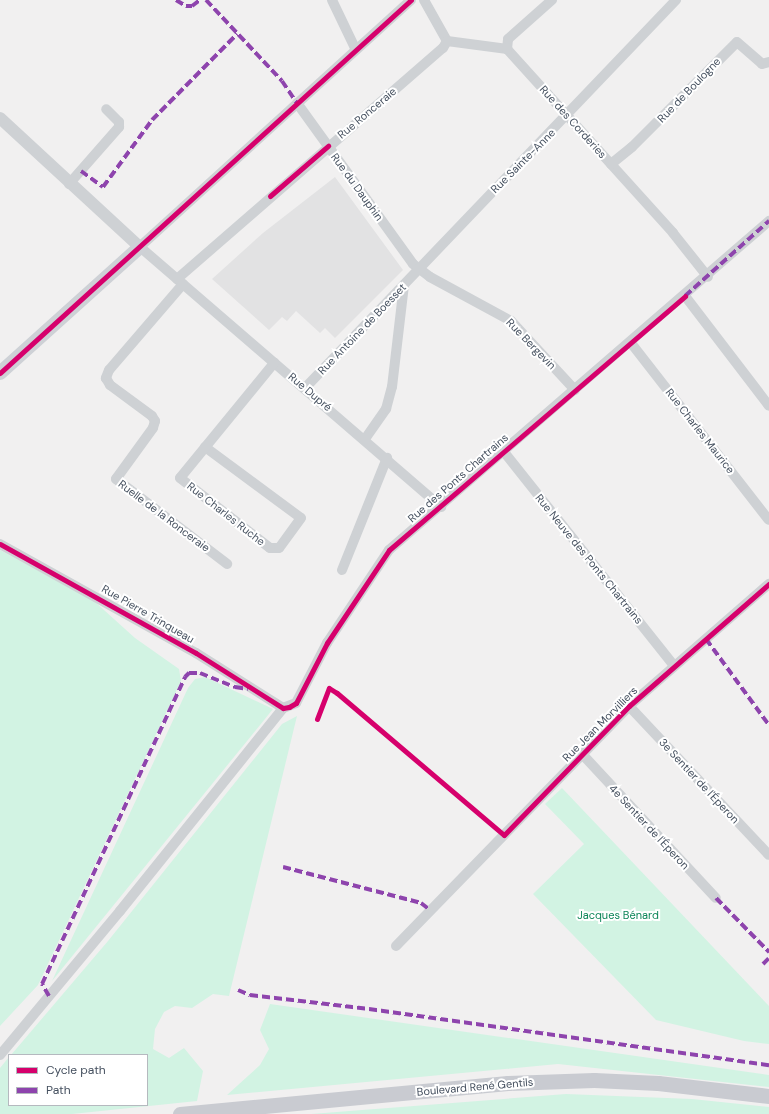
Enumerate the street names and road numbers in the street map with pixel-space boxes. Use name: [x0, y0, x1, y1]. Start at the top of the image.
street label: Rue de Boulogne: [655, 55, 723, 125]
street label: Rue des Corderies: [537, 83, 609, 161]
street label: Rue Ronceraie: [335, 85, 399, 141]
street label: Rue Sainte-Anne: [488, 126, 558, 196]
street label: Rue du Dauphin: [328, 151, 386, 223]
street label: Rue Antoine de Boesset: [315, 281, 409, 377]
street label: Rue Bergevin: [503, 316, 559, 372]
street label: Rue Dupré: [286, 370, 334, 414]
street label: Rue Charles Maurice: [663, 386, 737, 476]
street label: Rue des Ponts Chartrains: [405, 431, 511, 525]
street label: Ruelle de la Ronceraie: [116, 477, 212, 555]
street label: Rue Charles Ruche: [184, 480, 268, 548]
street label: Rue Neuve des Ponts Chartrains: [533, 491, 645, 627]
street label: Rue Pierre Trinqueau: [99, 582, 197, 646]
street label: Rue Jean Morvilliers: [560, 684, 640, 764]
street label: 3e Sentier de l'Éperon: [656, 736, 742, 826]
street label: 4e Sentier de l'Éperon: [606, 782, 692, 872]
street label: Boulevard René Gentils: [416, 1075, 534, 1099]

